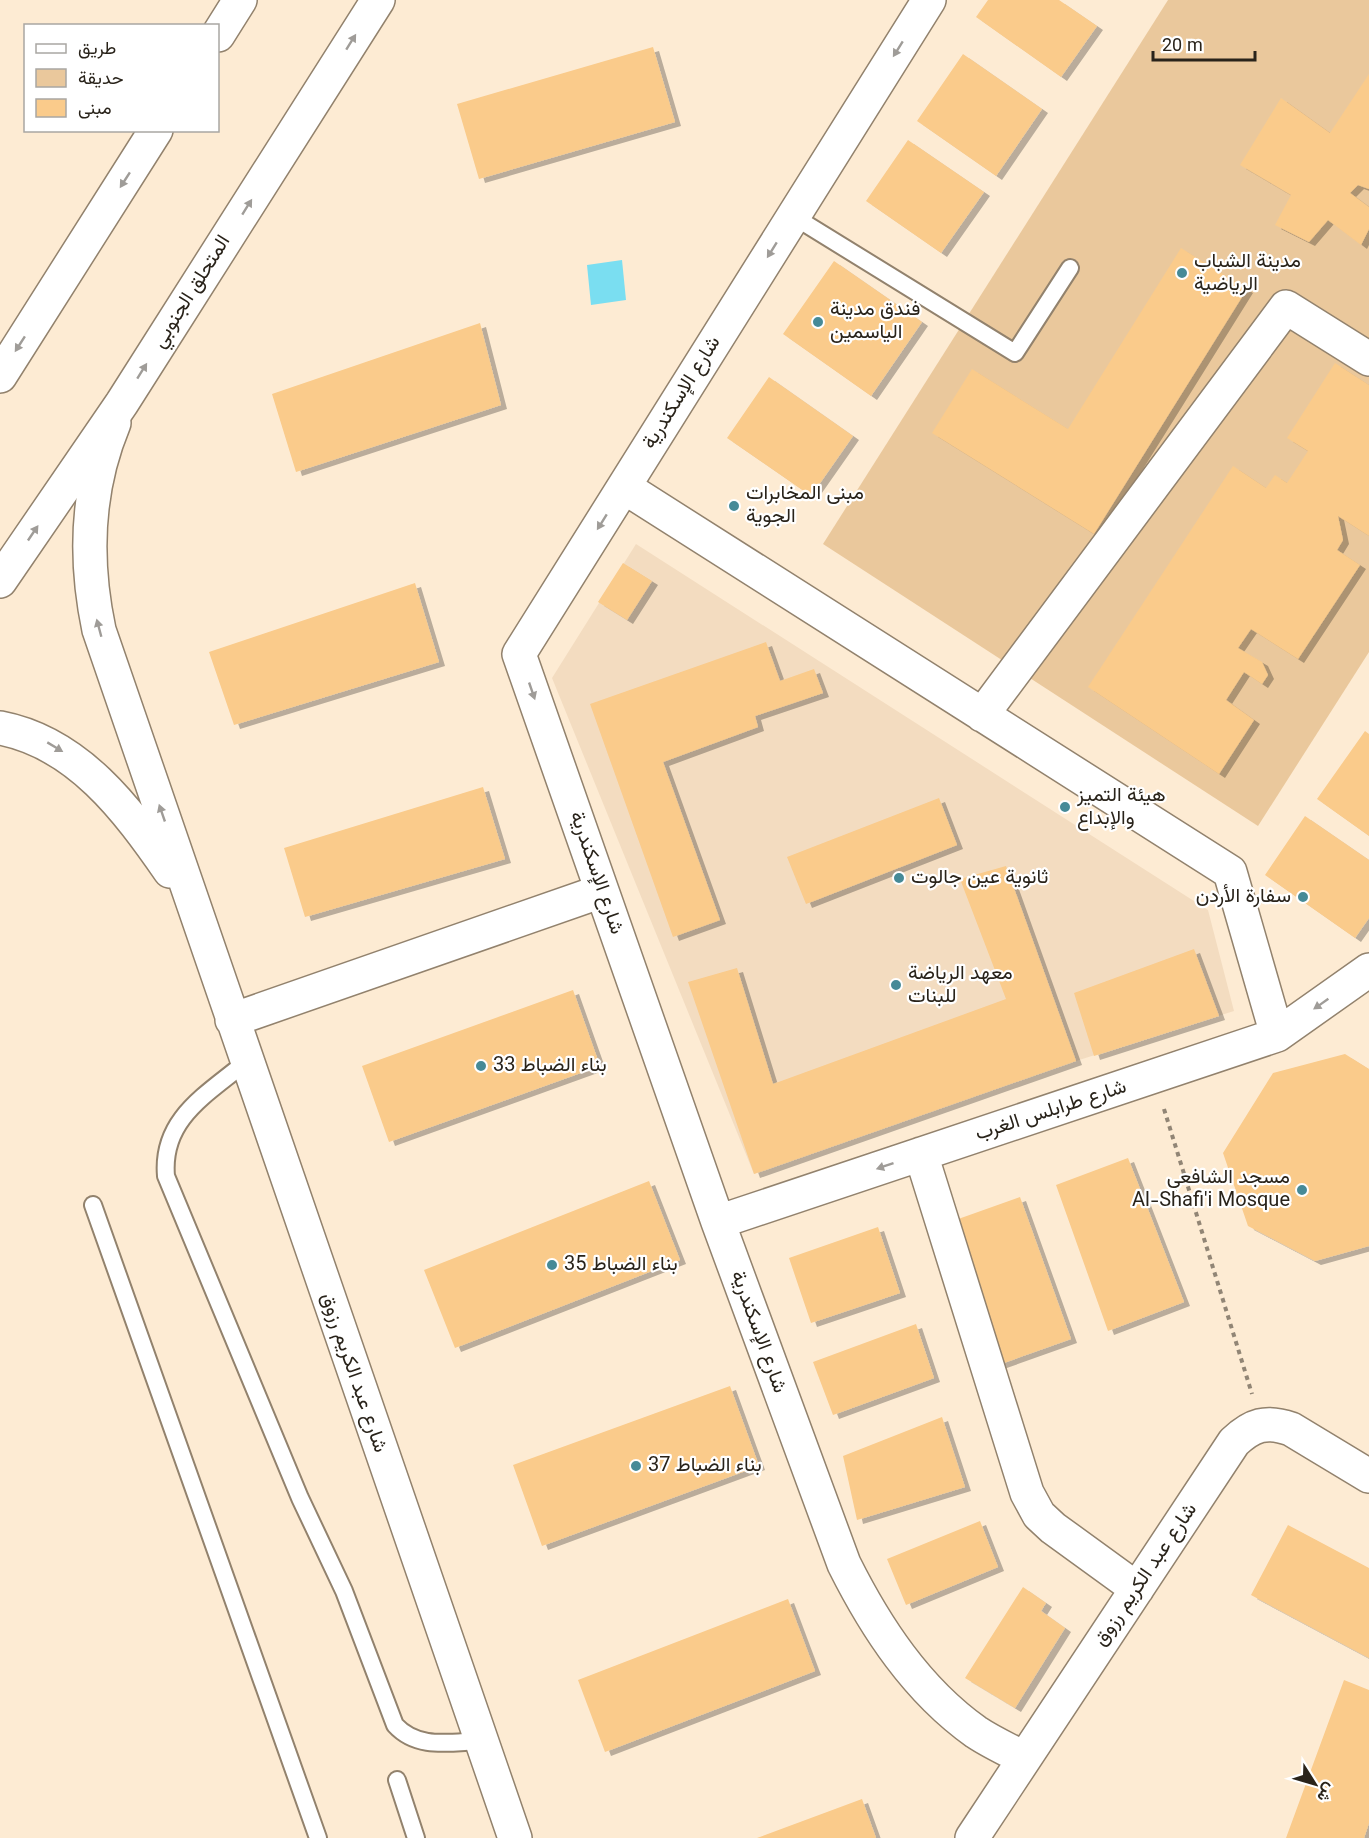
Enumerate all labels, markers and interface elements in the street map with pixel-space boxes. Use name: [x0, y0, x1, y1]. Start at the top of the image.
legend: [24, 24, 219, 132]
scale bar: [1153, 24, 1255, 62]
text: 20 m: [1162, 33, 1203, 61]
one-way arrow: [346, 34, 357, 50]
text: طريق: [78, 36, 116, 64]
one-way arrow: [892, 41, 904, 57]
text: حديقة: [78, 66, 124, 94]
text: مبنى: [78, 96, 112, 124]
one-way arrow: [120, 172, 131, 188]
one-way arrow: [241, 198, 252, 215]
street label: المتحلق الجنوبي: [144, 229, 240, 355]
one-way arrow: [766, 242, 777, 258]
place label: مدينة الشباب الرياضية: [1194, 246, 1301, 301]
marker: مدينة الشباب الرياضية: [1175, 266, 1189, 280]
place label: فندق مدينة الياسمين: [830, 294, 920, 349]
marker: فندق مدينة الياسمين: [811, 315, 825, 329]
street label: شارع الإسكندرية: [634, 330, 730, 456]
one-way arrow: [15, 336, 26, 352]
one-way arrow: [136, 363, 147, 379]
place label: مبنى المخابرات الجوية: [746, 478, 864, 533]
marker: مبنى المخابرات الجوية: [727, 499, 741, 513]
one-way arrow: [596, 514, 607, 530]
one-way arrow: [27, 525, 39, 541]
one-way arrow: [93, 619, 103, 637]
one-way arrow: [528, 682, 538, 700]
one-way arrow: [47, 742, 63, 753]
place label: هيئة التميز والإبداع: [1076, 780, 1166, 835]
marker: هيئة التميز والإبداع: [1058, 800, 1072, 814]
one-way arrow: [156, 804, 166, 822]
street label: شارع الإسكندرية: [560, 807, 632, 939]
place label: ثانوية عين جالوت: [911, 862, 1048, 894]
marker: ثانوية عين جالوت: [892, 871, 906, 885]
place label: سفارة الأردن: [1196, 881, 1291, 913]
marker: سفارة الأردن: [1296, 890, 1310, 904]
place label: معهد الرياضة للبنات: [908, 958, 1013, 1013]
marker: معهد الرياضة للبنات: [889, 978, 903, 992]
one-way arrow: [1314, 998, 1330, 1010]
place label: بناء الضباط 33: [493, 1050, 607, 1082]
marker: بناء الضباط 33: [474, 1059, 488, 1073]
street label: شارع طرابلس الغرب: [971, 1071, 1131, 1151]
one-way arrow: [876, 1162, 894, 1172]
place label: مسجد الشافعي Al-Shafi'i Mosque: [1132, 1162, 1290, 1217]
marker: مسجد الشافعي Al-Shafi'i Mosque: [1295, 1183, 1309, 1197]
place label: بناء الضباط 35: [564, 1249, 678, 1281]
marker: بناء الضباط 35: [545, 1258, 559, 1272]
street label: شارع الإسكندرية: [721, 1266, 795, 1398]
street label: شارع عبد الكريم رزوق: [311, 1289, 395, 1457]
place label: بناء الضباط 37: [648, 1450, 762, 1482]
marker: بناء الضباط 37: [629, 1459, 643, 1473]
street label: شارع عبد الكريم رزوق: [1086, 1497, 1206, 1653]
north arrow: [1285, 1754, 1345, 1814]
text: ش: [1309, 1776, 1341, 1807]

